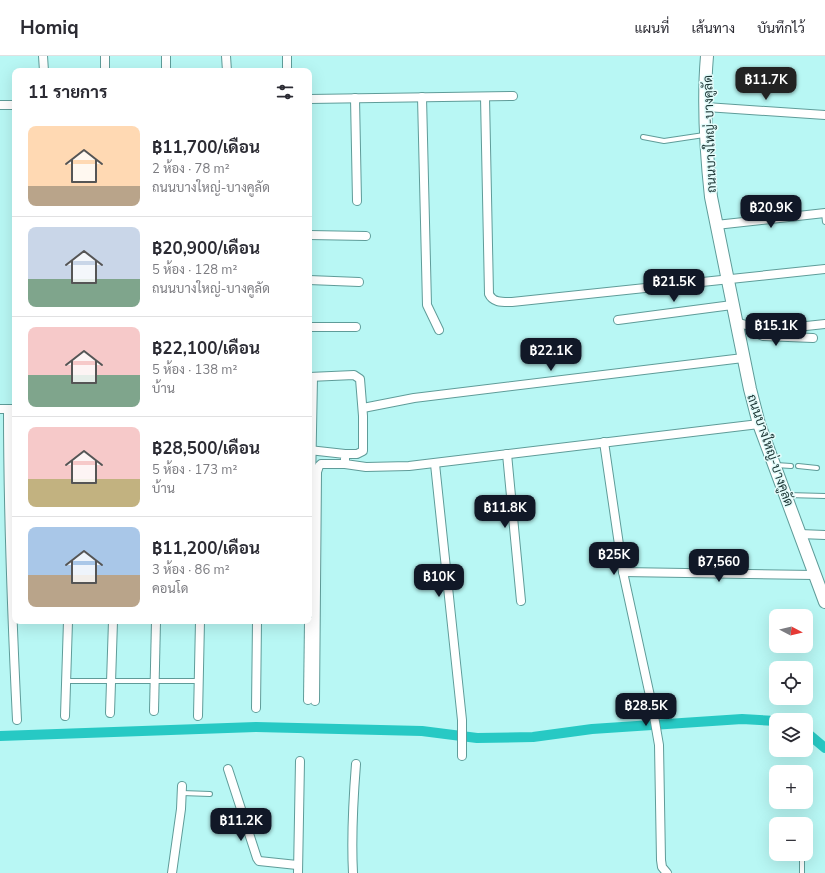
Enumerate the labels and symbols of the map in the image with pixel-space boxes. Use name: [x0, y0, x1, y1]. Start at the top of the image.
pin: ฿11.7K: [733, 67, 799, 101]
street label: ถนนบางใหญ่-บางคูลัด: [699, 75, 721, 193]
pin: ฿20.9K: [738, 195, 804, 229]
pin: ฿21.5K: [641, 269, 707, 303]
pin: ฿15.1K: [743, 313, 809, 347]
pin: ฿22.1K: [518, 338, 584, 372]
street label: ถนนบางใหญ่-บางคูลัด: [742, 392, 798, 509]
pin: ฿11.8K: [472, 495, 538, 529]
pin: ฿25K: [590, 542, 638, 576]
pin: ฿7,560: [686, 549, 752, 583]
pin: ฿10K: [415, 564, 463, 598]
north arrow: [769, 609, 813, 653]
pin: ฿28.5K: [613, 693, 679, 727]
pin: ฿11.2K: [208, 808, 274, 842]

